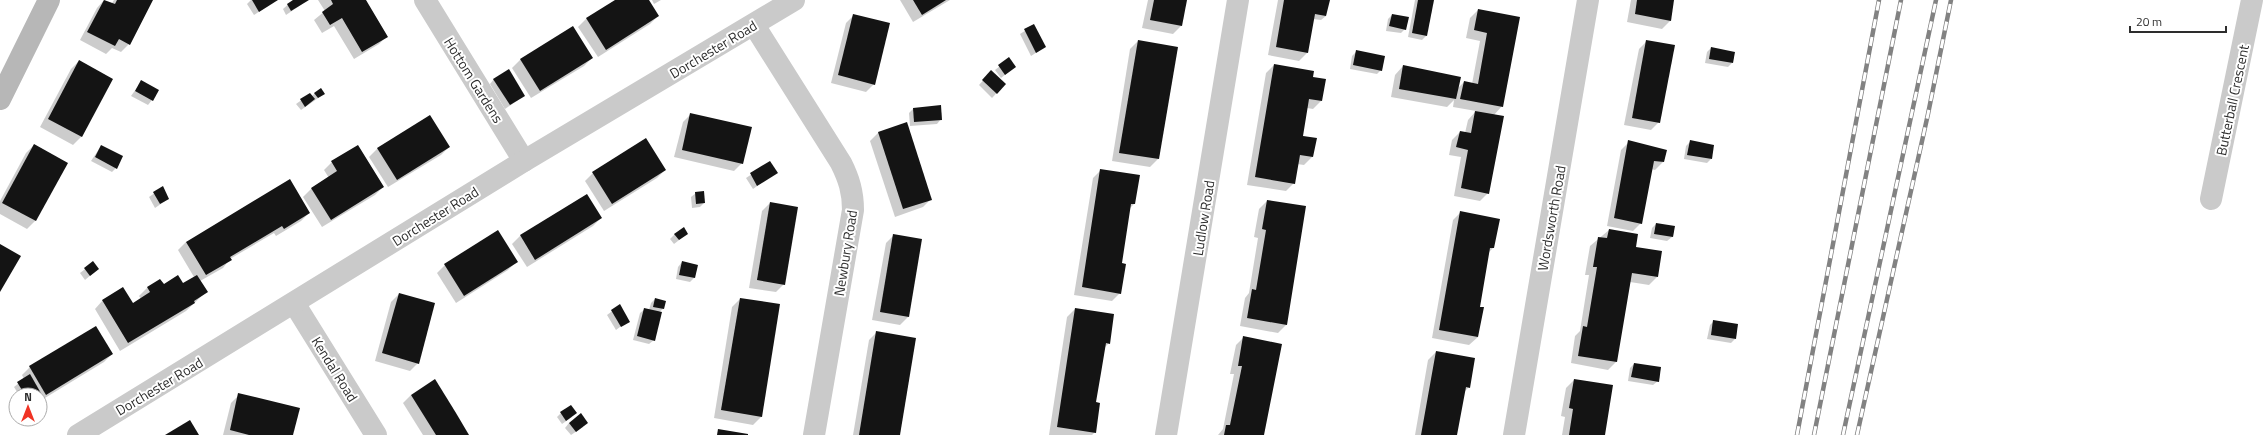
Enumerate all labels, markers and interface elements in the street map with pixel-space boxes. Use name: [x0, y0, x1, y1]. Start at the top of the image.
scale bar: [2130, 8, 2226, 34]
text: 20 m: [2136, 12, 2162, 31]
street label: Dorchester Road: [665, 15, 761, 83]
street label: Hottom Gardens: [439, 33, 509, 127]
street label: Butterball Crescent: [2210, 42, 2254, 157]
street label: Wordsworth Road: [1531, 164, 1571, 272]
street label: Ludlow Road: [1187, 179, 1219, 257]
street label: Dorchester Road: [388, 181, 482, 251]
street label: Newbury Road: [828, 208, 862, 298]
street label: Kendal Road: [307, 332, 363, 406]
street label: Dorchester Road: [111, 352, 207, 420]
north arrow: [8, 387, 48, 427]
text: N: [24, 389, 32, 405]

